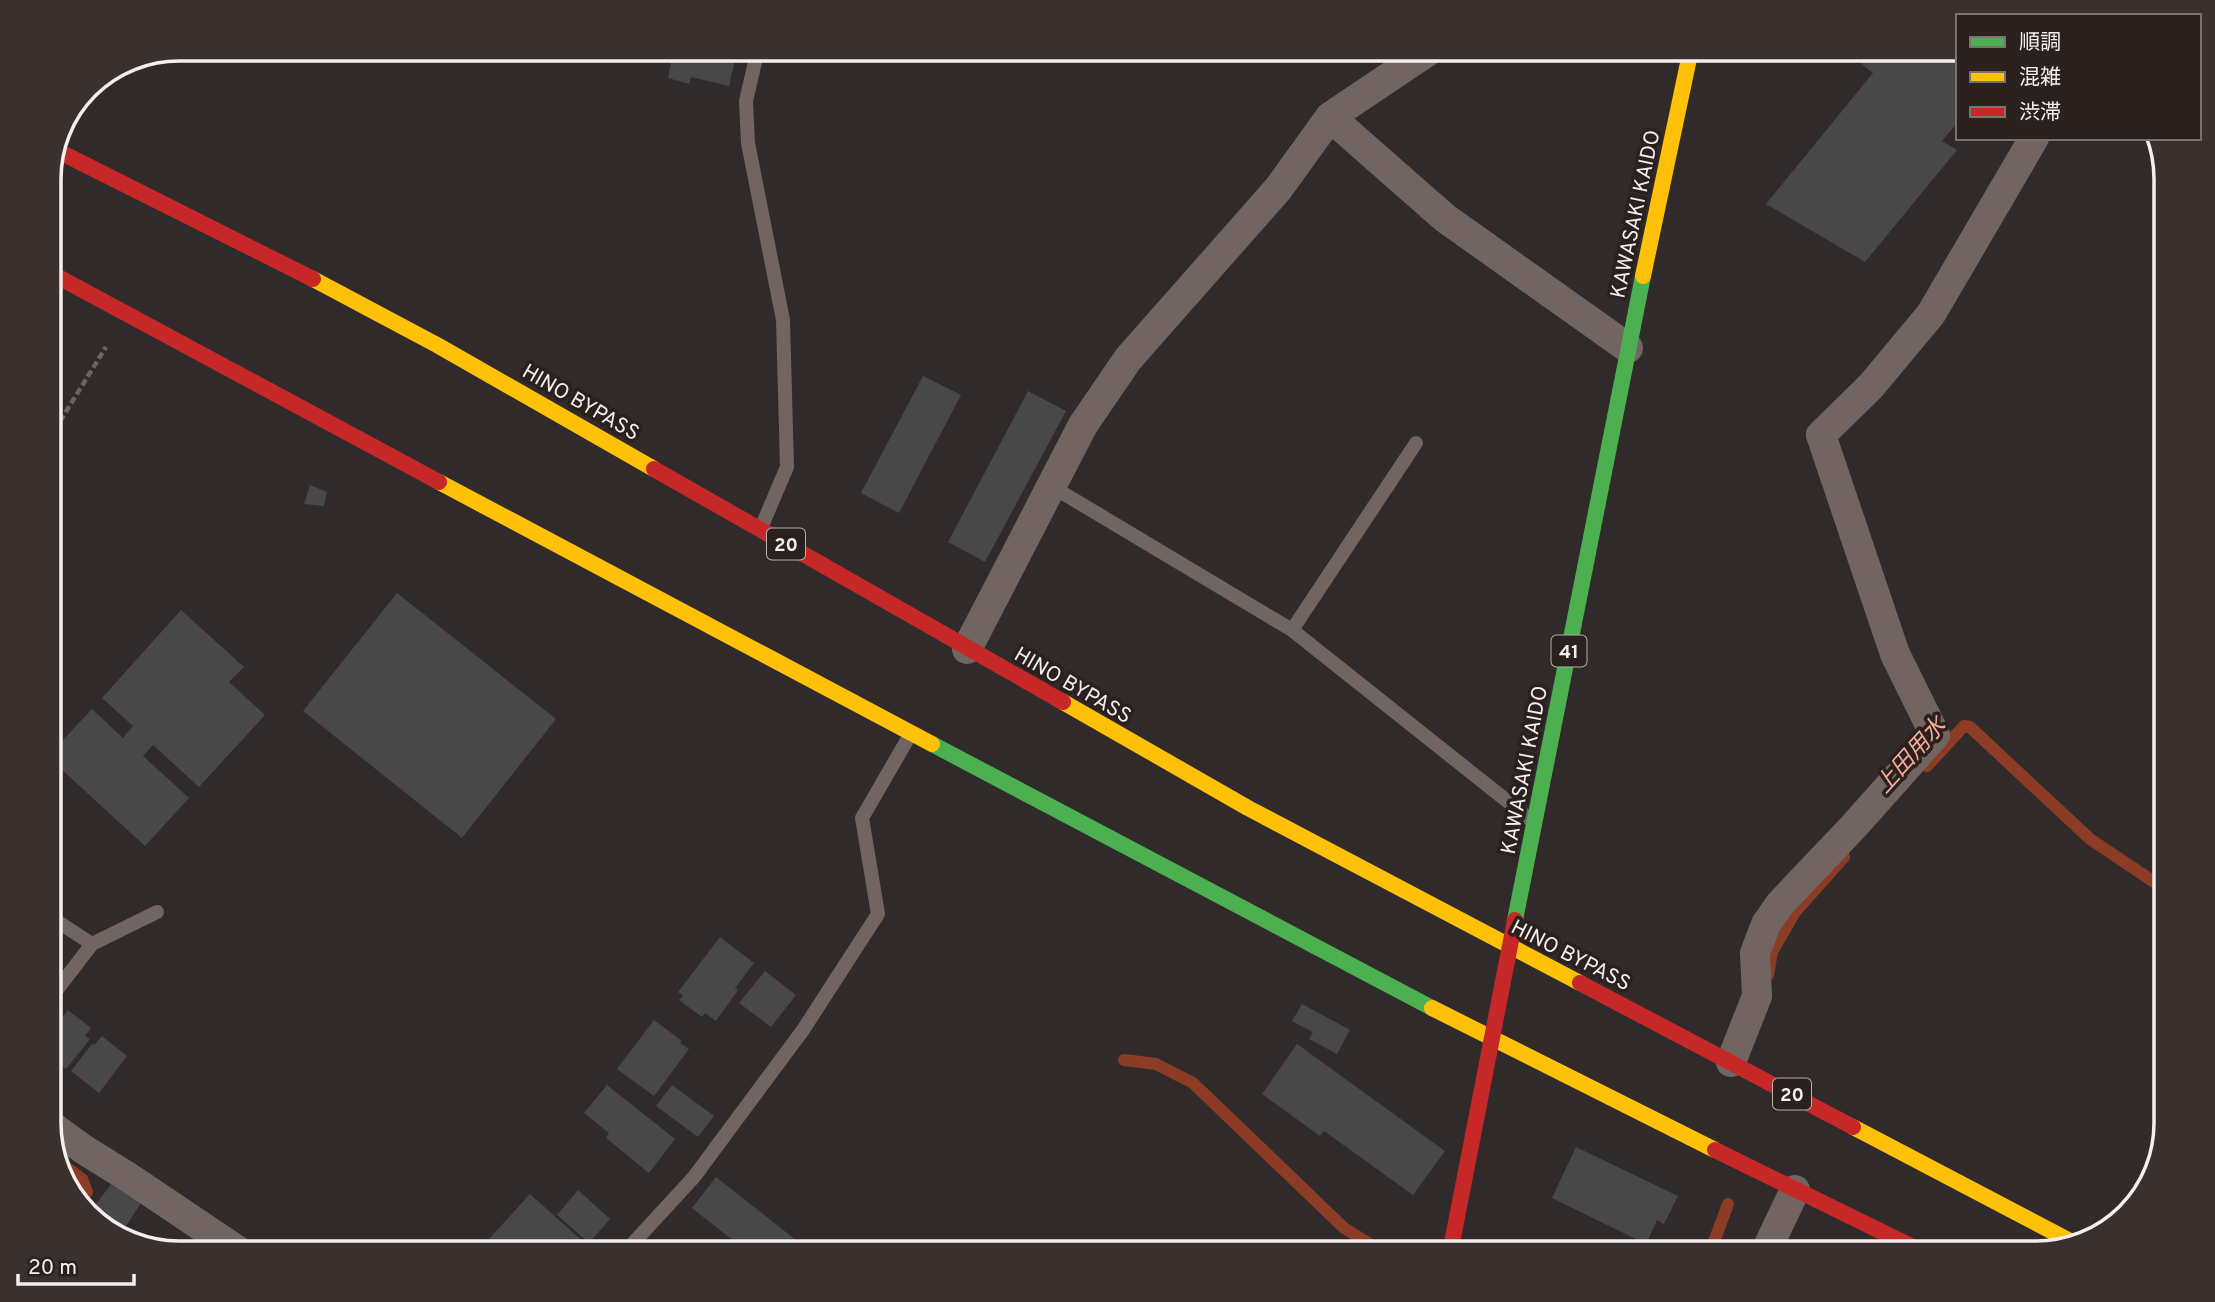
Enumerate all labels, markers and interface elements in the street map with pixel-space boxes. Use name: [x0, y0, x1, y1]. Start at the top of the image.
legend: [1956, 14, 2201, 140]
text: 順調: [2019, 30, 2061, 57]
text: 混雑: [2019, 65, 2061, 92]
text: 渋滞: [2019, 100, 2061, 127]
street label: KAWASAKI KAIDO: [1605, 128, 1667, 301]
street label: HINO BYPASS: [517, 359, 644, 448]
road number: 20: [767, 528, 805, 559]
road number: 41: [1552, 636, 1586, 666]
street label: HINO BYPASS: [1009, 642, 1136, 731]
street label: KAWASAKI KAIDO: [1496, 684, 1555, 857]
water label: 上田用水: [1870, 711, 1955, 801]
street label: HINO BYPASS: [1506, 915, 1635, 998]
road number: 20: [1773, 1078, 1811, 1110]
scale bar: [18, 1242, 133, 1286]
text: 20 m: [28, 1255, 77, 1282]

